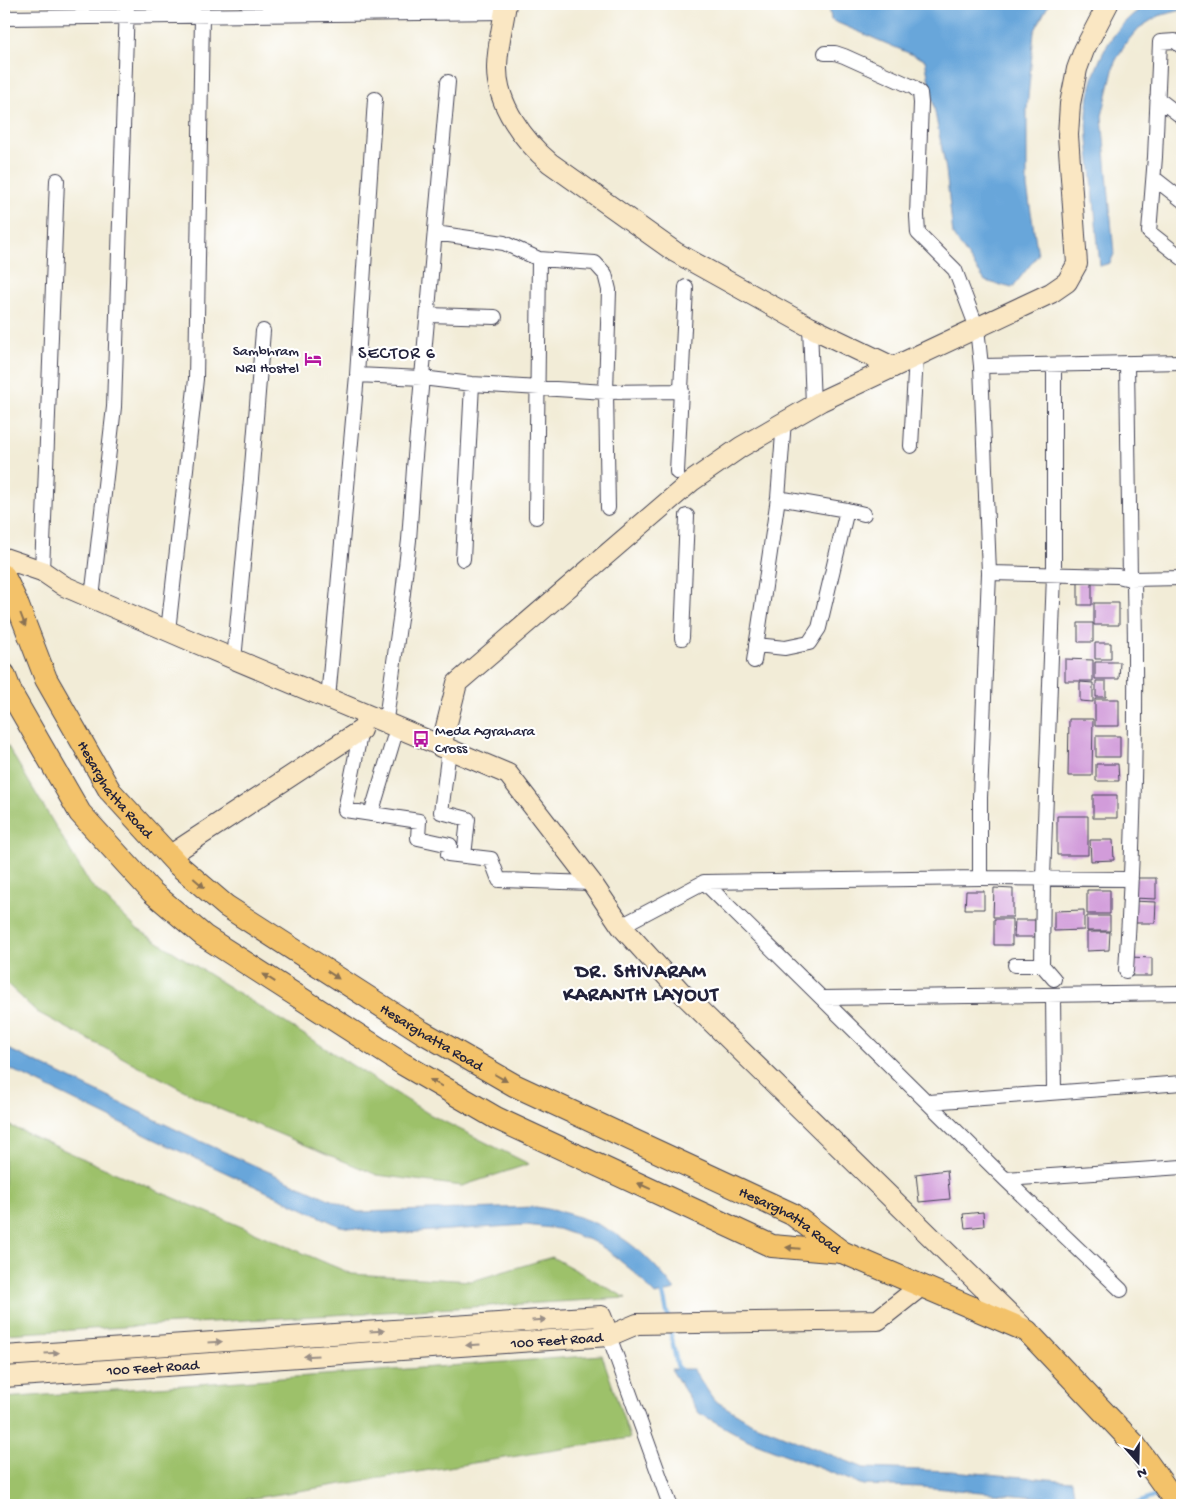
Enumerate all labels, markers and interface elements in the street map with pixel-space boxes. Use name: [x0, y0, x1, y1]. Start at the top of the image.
place label: Sambhram NRI Hostel: [233, 343, 299, 378]
district label: SECTOR 6: [358, 344, 436, 365]
hotel icon: Sambhram NRI Hostel: [303, 349, 323, 369]
one-way arrow: [20, 613, 27, 628]
place label: Meda Agrahara Cross: [435, 723, 536, 758]
bus stop icon: Meda Agrahara Cross: [411, 729, 431, 749]
street label: Hesarghatta Road: [72, 738, 157, 844]
one-way arrow: [192, 878, 205, 889]
district label: DR. SHIVARAM KARANTH LAYOUT: [562, 962, 719, 1008]
one-way arrow: [326, 970, 339, 980]
one-way arrow: [262, 973, 275, 983]
street label: Hesarghatta Road: [376, 1000, 487, 1077]
one-way arrow: [494, 1074, 509, 1082]
one-way arrow: [428, 1079, 443, 1087]
one-way arrow: [637, 1182, 651, 1190]
street label: Hesarghatta Road: [735, 1184, 845, 1260]
one-way arrow: [785, 1244, 801, 1252]
one-way arrow: [531, 1316, 547, 1324]
one-way arrow: [369, 1327, 385, 1335]
street label: 100 Feet Road: [509, 1329, 605, 1354]
one-way arrow: [207, 1338, 223, 1346]
one-way arrow: [465, 1342, 481, 1350]
one-way arrow: [45, 1349, 61, 1357]
one-way arrow: [303, 1353, 319, 1361]
street label: 100 Feet Road: [105, 1357, 201, 1381]
north arrow: [1114, 1436, 1164, 1486]
text: N: [1134, 1462, 1149, 1481]

